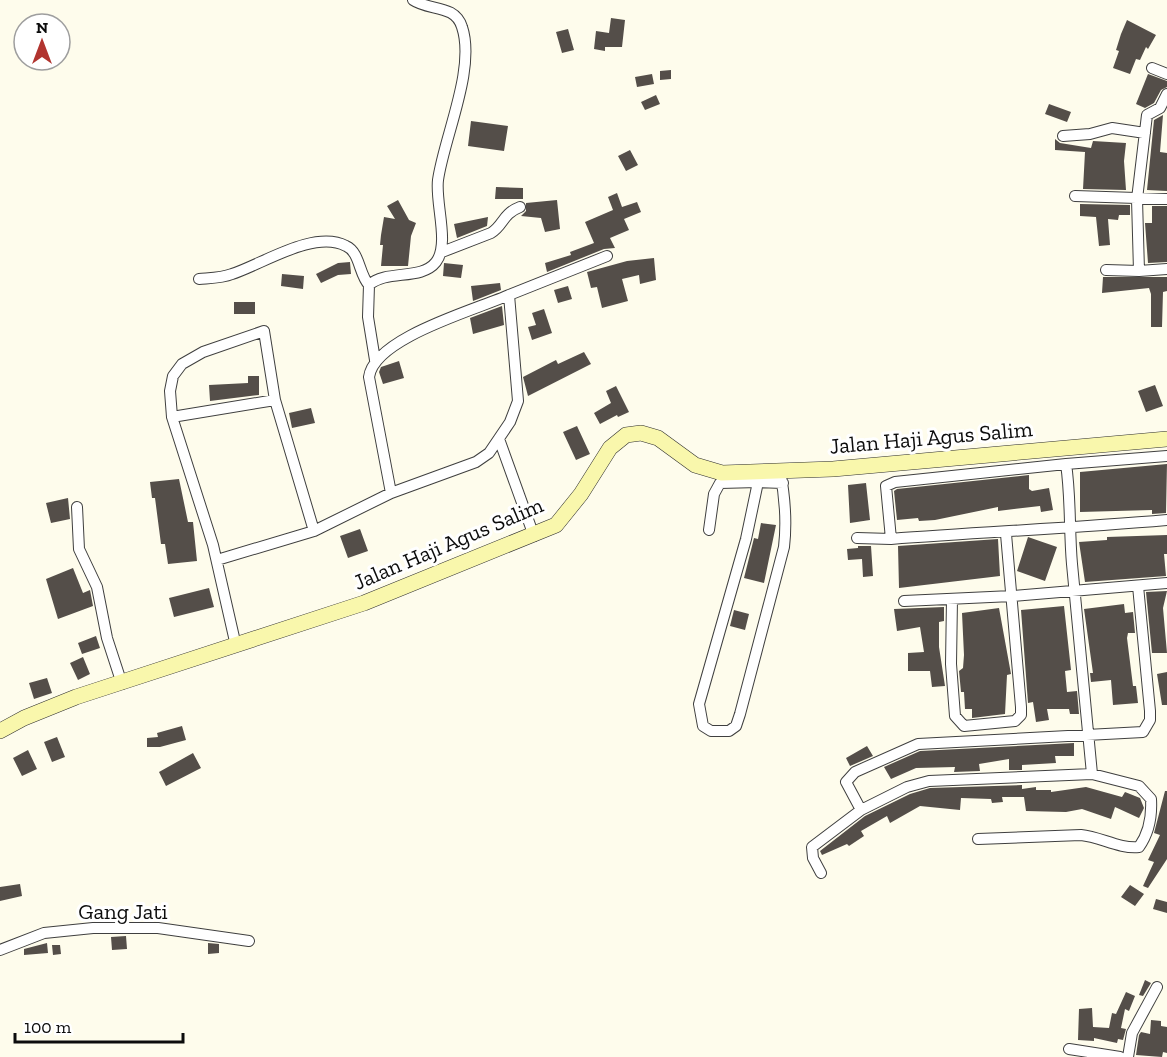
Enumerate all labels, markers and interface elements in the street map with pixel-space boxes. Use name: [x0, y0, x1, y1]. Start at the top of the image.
north arrow: [12, 12, 72, 72]
text: N: [36, 18, 48, 37]
street label: Jalan Haji Agus Salim: [828, 415, 1034, 460]
street label: Jalan Haji Agus Salim: [349, 491, 547, 596]
street label: Gang Jati: [78, 898, 168, 925]
scale bar: [15, 1006, 183, 1044]
text: 100 m: [24, 1016, 72, 1038]

